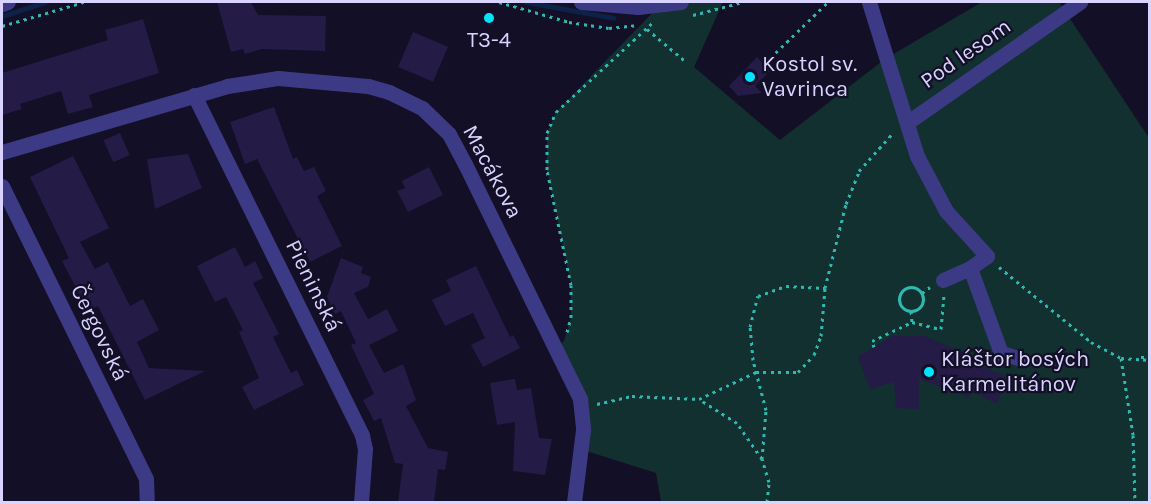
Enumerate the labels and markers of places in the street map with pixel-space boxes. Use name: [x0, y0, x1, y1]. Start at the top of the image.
marker: T3-4: [482, 11, 496, 25]
place label: T3-4: [467, 28, 511, 54]
place label: Kostol sv. Vavrinca: [762, 51, 857, 102]
marker: Kostol sv. Vavrinca: [743, 70, 757, 84]
place label: Kláštor bosých Karmelitánov: [941, 346, 1089, 398]
marker: Kláštor bosých Karmelitánov: [922, 365, 936, 379]

